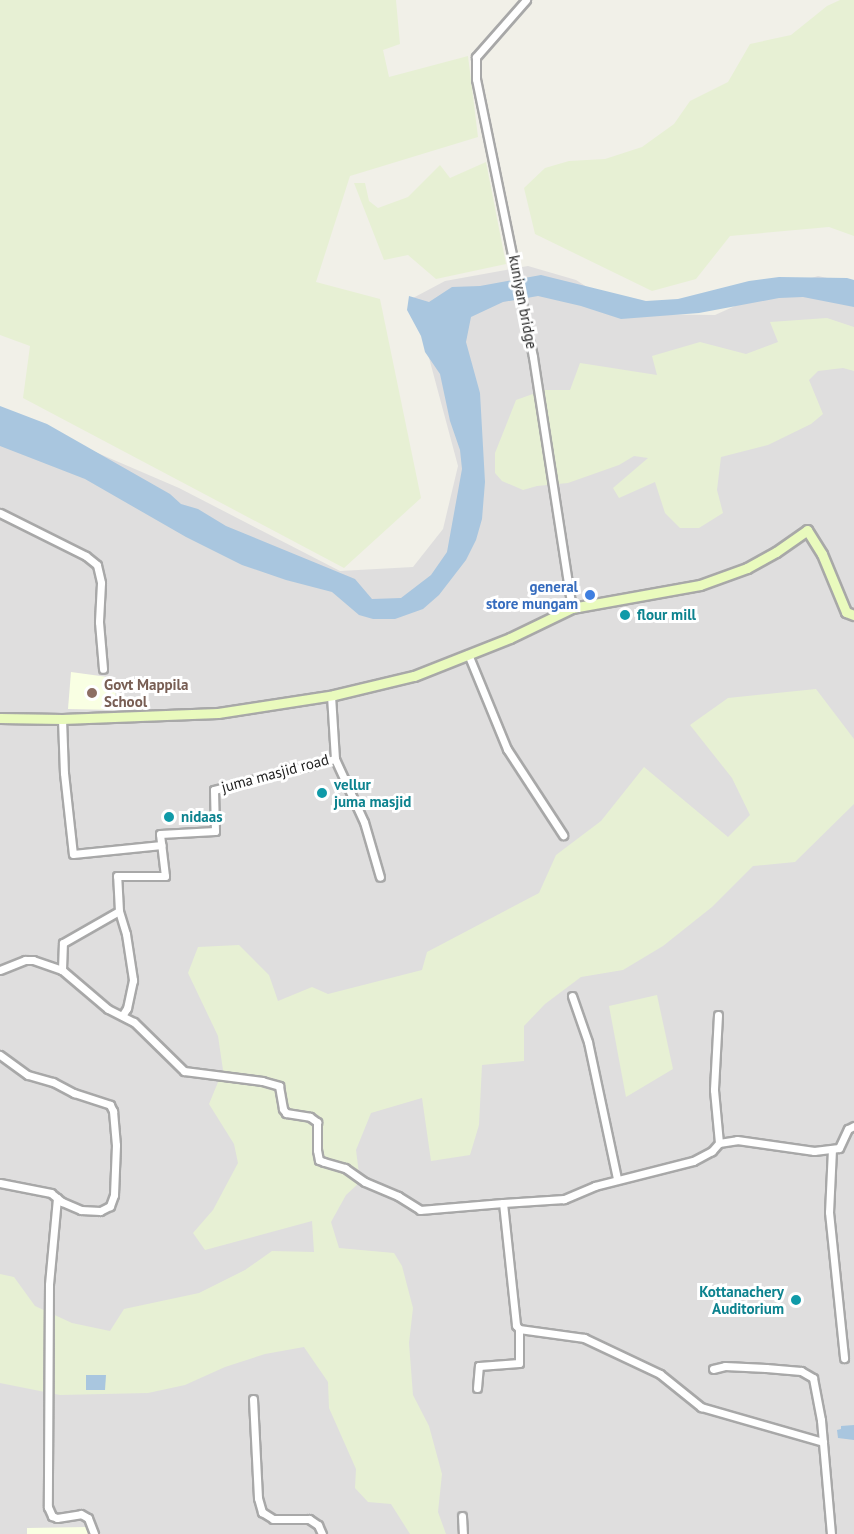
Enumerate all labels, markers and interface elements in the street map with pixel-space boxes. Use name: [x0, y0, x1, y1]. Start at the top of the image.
street label: kuniyan bridge: [505, 254, 541, 350]
place label: general store mungam: [486, 577, 578, 612]
marker: general store mungam: [583, 588, 597, 602]
place label: flour mill: [637, 606, 696, 624]
marker: flour mill: [618, 608, 632, 622]
place label: Govt Mappila School: [104, 675, 188, 710]
marker: Govt Mappila School: [85, 686, 99, 700]
street label: juma masjid road: [219, 750, 331, 796]
place label: vellur juma masjid: [334, 775, 411, 810]
marker: vellur juma masjid: [315, 786, 329, 800]
place label: nidaas: [181, 808, 223, 826]
marker: nidaas: [162, 810, 176, 824]
place label: Kottanachery Auditorium: [699, 1282, 784, 1317]
marker: Kottanachery Auditorium: [789, 1293, 803, 1307]

